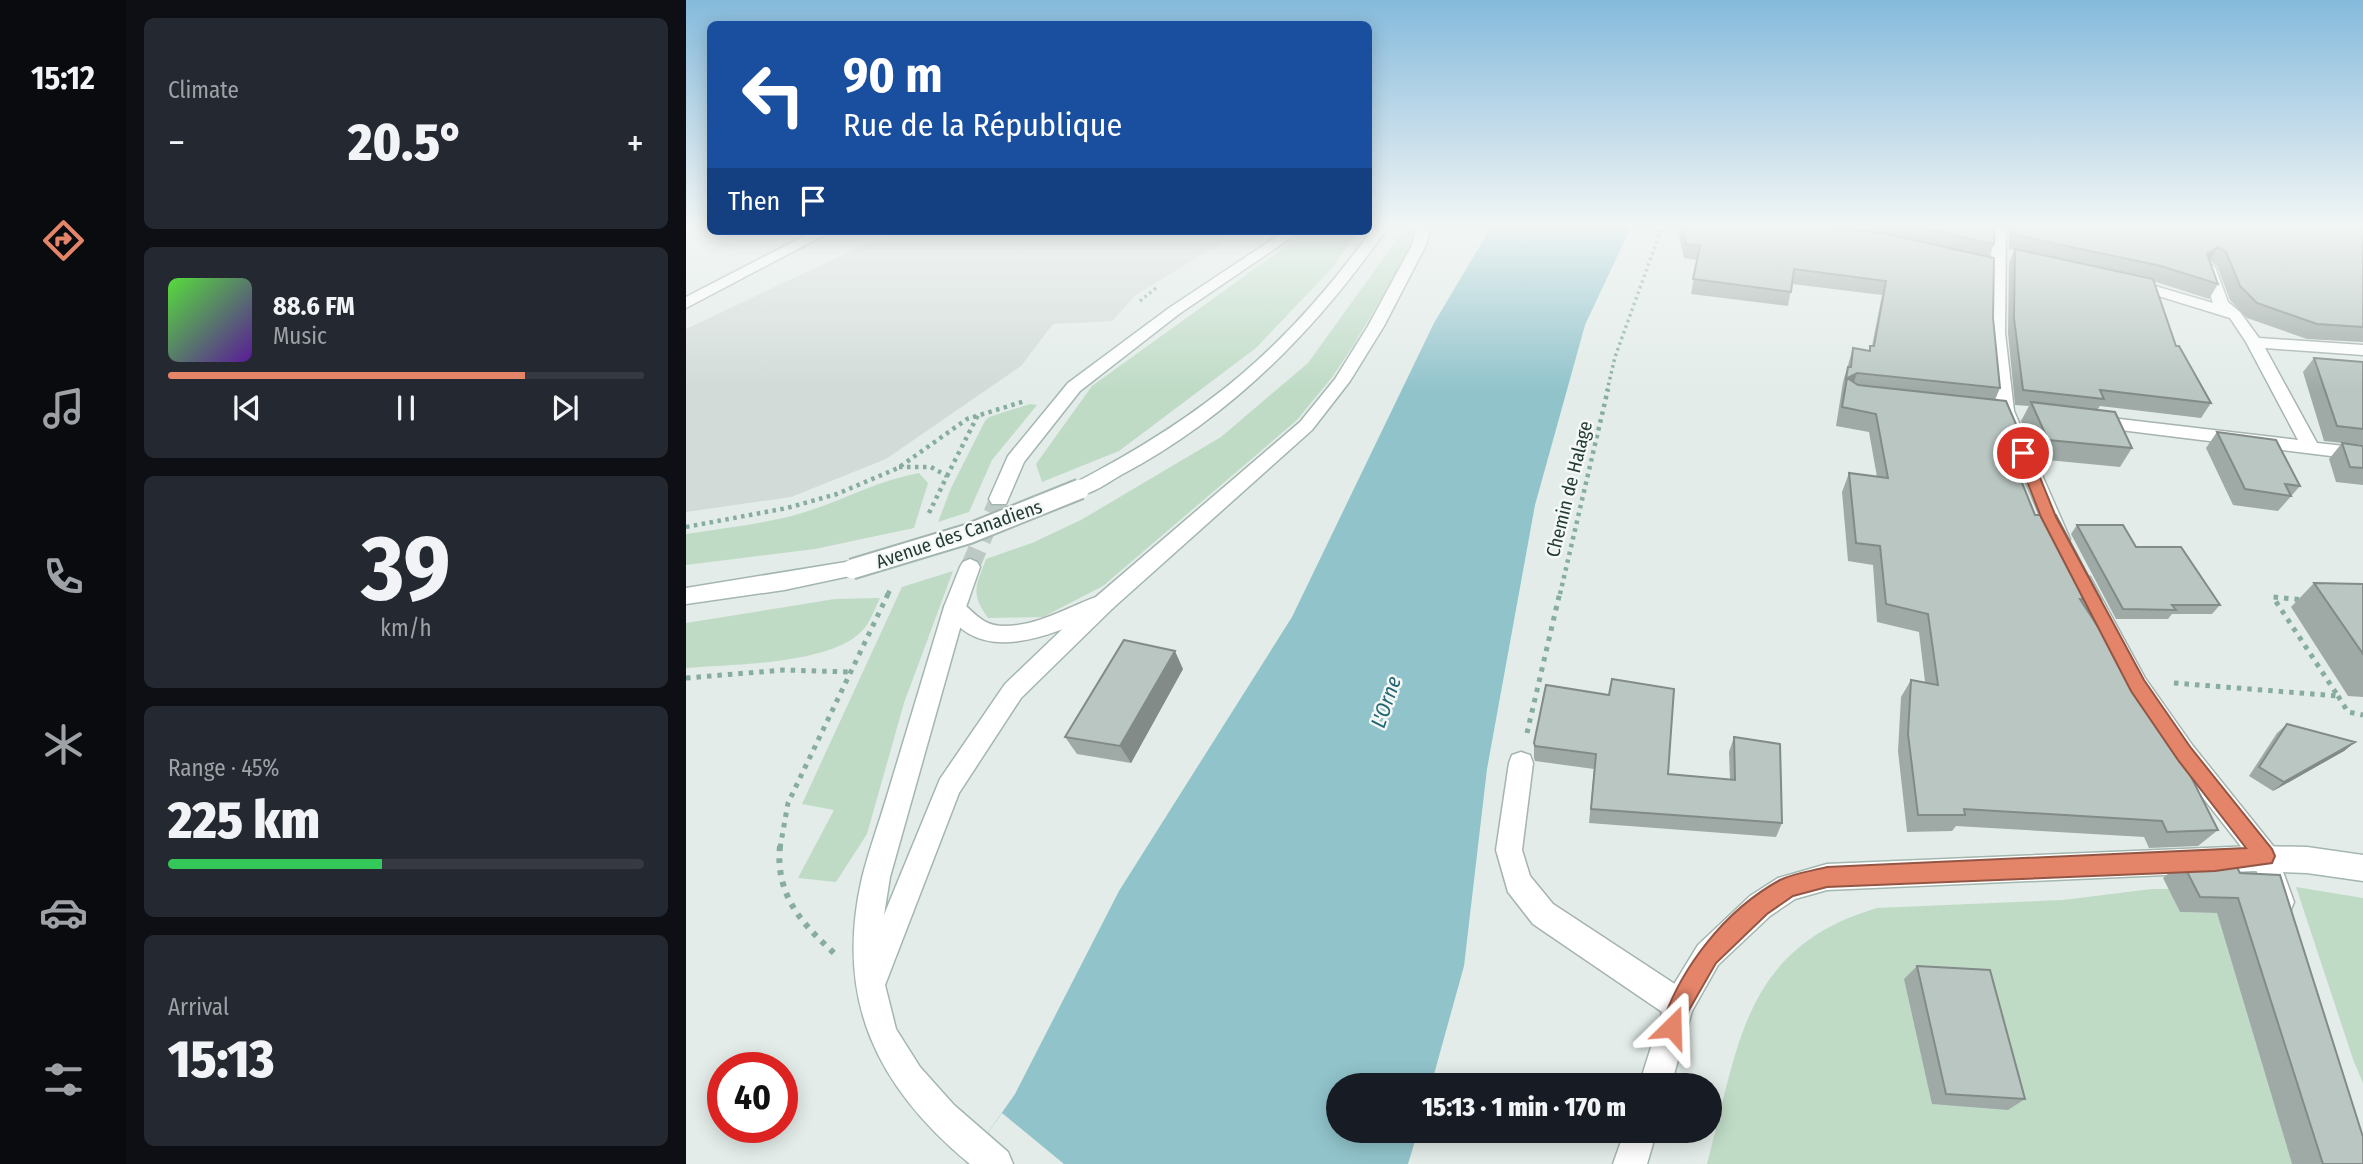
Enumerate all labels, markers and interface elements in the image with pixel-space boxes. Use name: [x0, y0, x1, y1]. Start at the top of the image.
text: 90 m: [843, 46, 943, 105]
icon: left: [728, 49, 819, 140]
text: 15:12: [31, 59, 95, 97]
text: Climate: [168, 76, 239, 104]
text: Rue de la République: [843, 106, 1122, 144]
text: 20.5°: [348, 111, 464, 174]
text: −: [168, 120, 185, 166]
text: +: [627, 120, 644, 166]
icon: arrive: [794, 182, 832, 220]
text: Then: [728, 186, 780, 217]
icon: directions: [39, 216, 88, 265]
text: 88.6 FM: [273, 291, 355, 322]
text: Music: [273, 322, 327, 350]
icon: music: [39, 384, 88, 433]
icon: previous: [228, 389, 266, 427]
icon: pause: [387, 389, 425, 427]
icon: next: [546, 389, 584, 427]
street label: Chemin de Halage: [1541, 419, 1597, 559]
pin: [1993, 423, 2053, 483]
icon: arrive: [2004, 434, 2042, 472]
street label: Avenue des Canadiens: [873, 495, 1045, 573]
text: 39: [361, 514, 451, 623]
icon: phone: [39, 552, 88, 601]
text: km/h: [380, 614, 432, 642]
water label: L'Orne: [1365, 673, 1407, 731]
icon: climate: [39, 720, 88, 769]
text: Range · 45%: [168, 754, 279, 782]
text: 225 km: [168, 789, 320, 852]
icon: car: [39, 888, 88, 937]
position arrow: [1635, 990, 1709, 1064]
text: Arrival: [168, 993, 229, 1021]
text: 15:13: [168, 1028, 274, 1091]
speed limit sign: 40: [707, 1052, 798, 1143]
icon: filters: [39, 1055, 88, 1104]
text: 15:13 · 1 min · 170 m: [1422, 1092, 1626, 1123]

